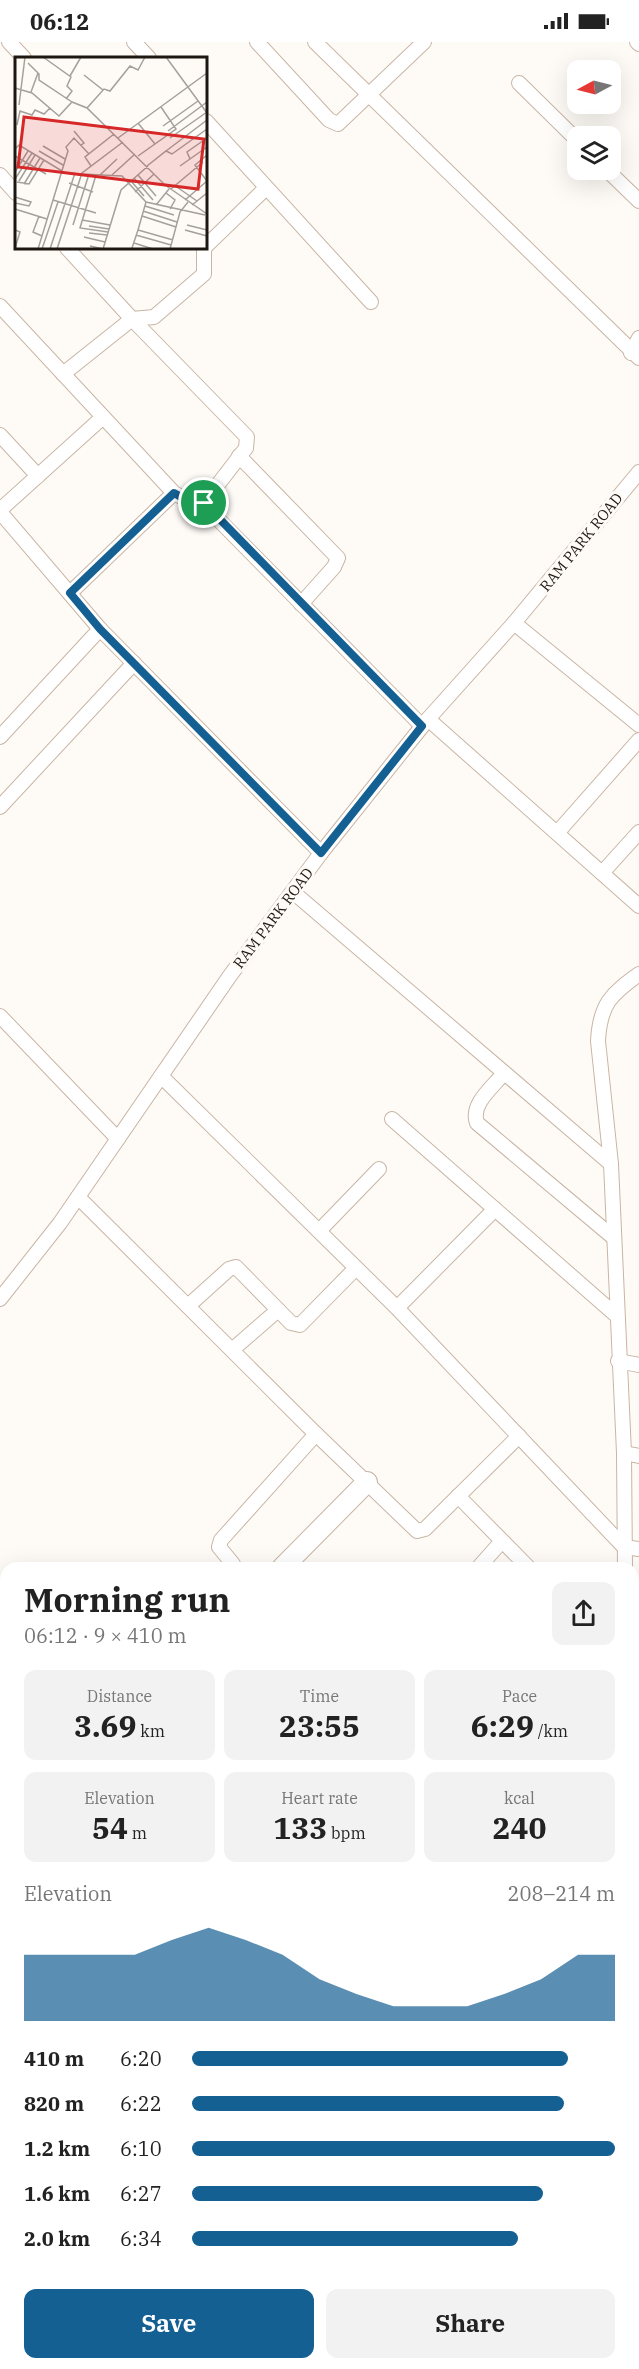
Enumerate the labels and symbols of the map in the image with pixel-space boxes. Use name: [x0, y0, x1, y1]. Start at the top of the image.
inset map: [15, 57, 207, 249]
north arrow: [567, 60, 621, 114]
pin: [178, 477, 229, 528]
street label: RAM PARK ROAD: [535, 489, 627, 595]
street label: RAM PARK ROAD: [229, 864, 317, 972]

